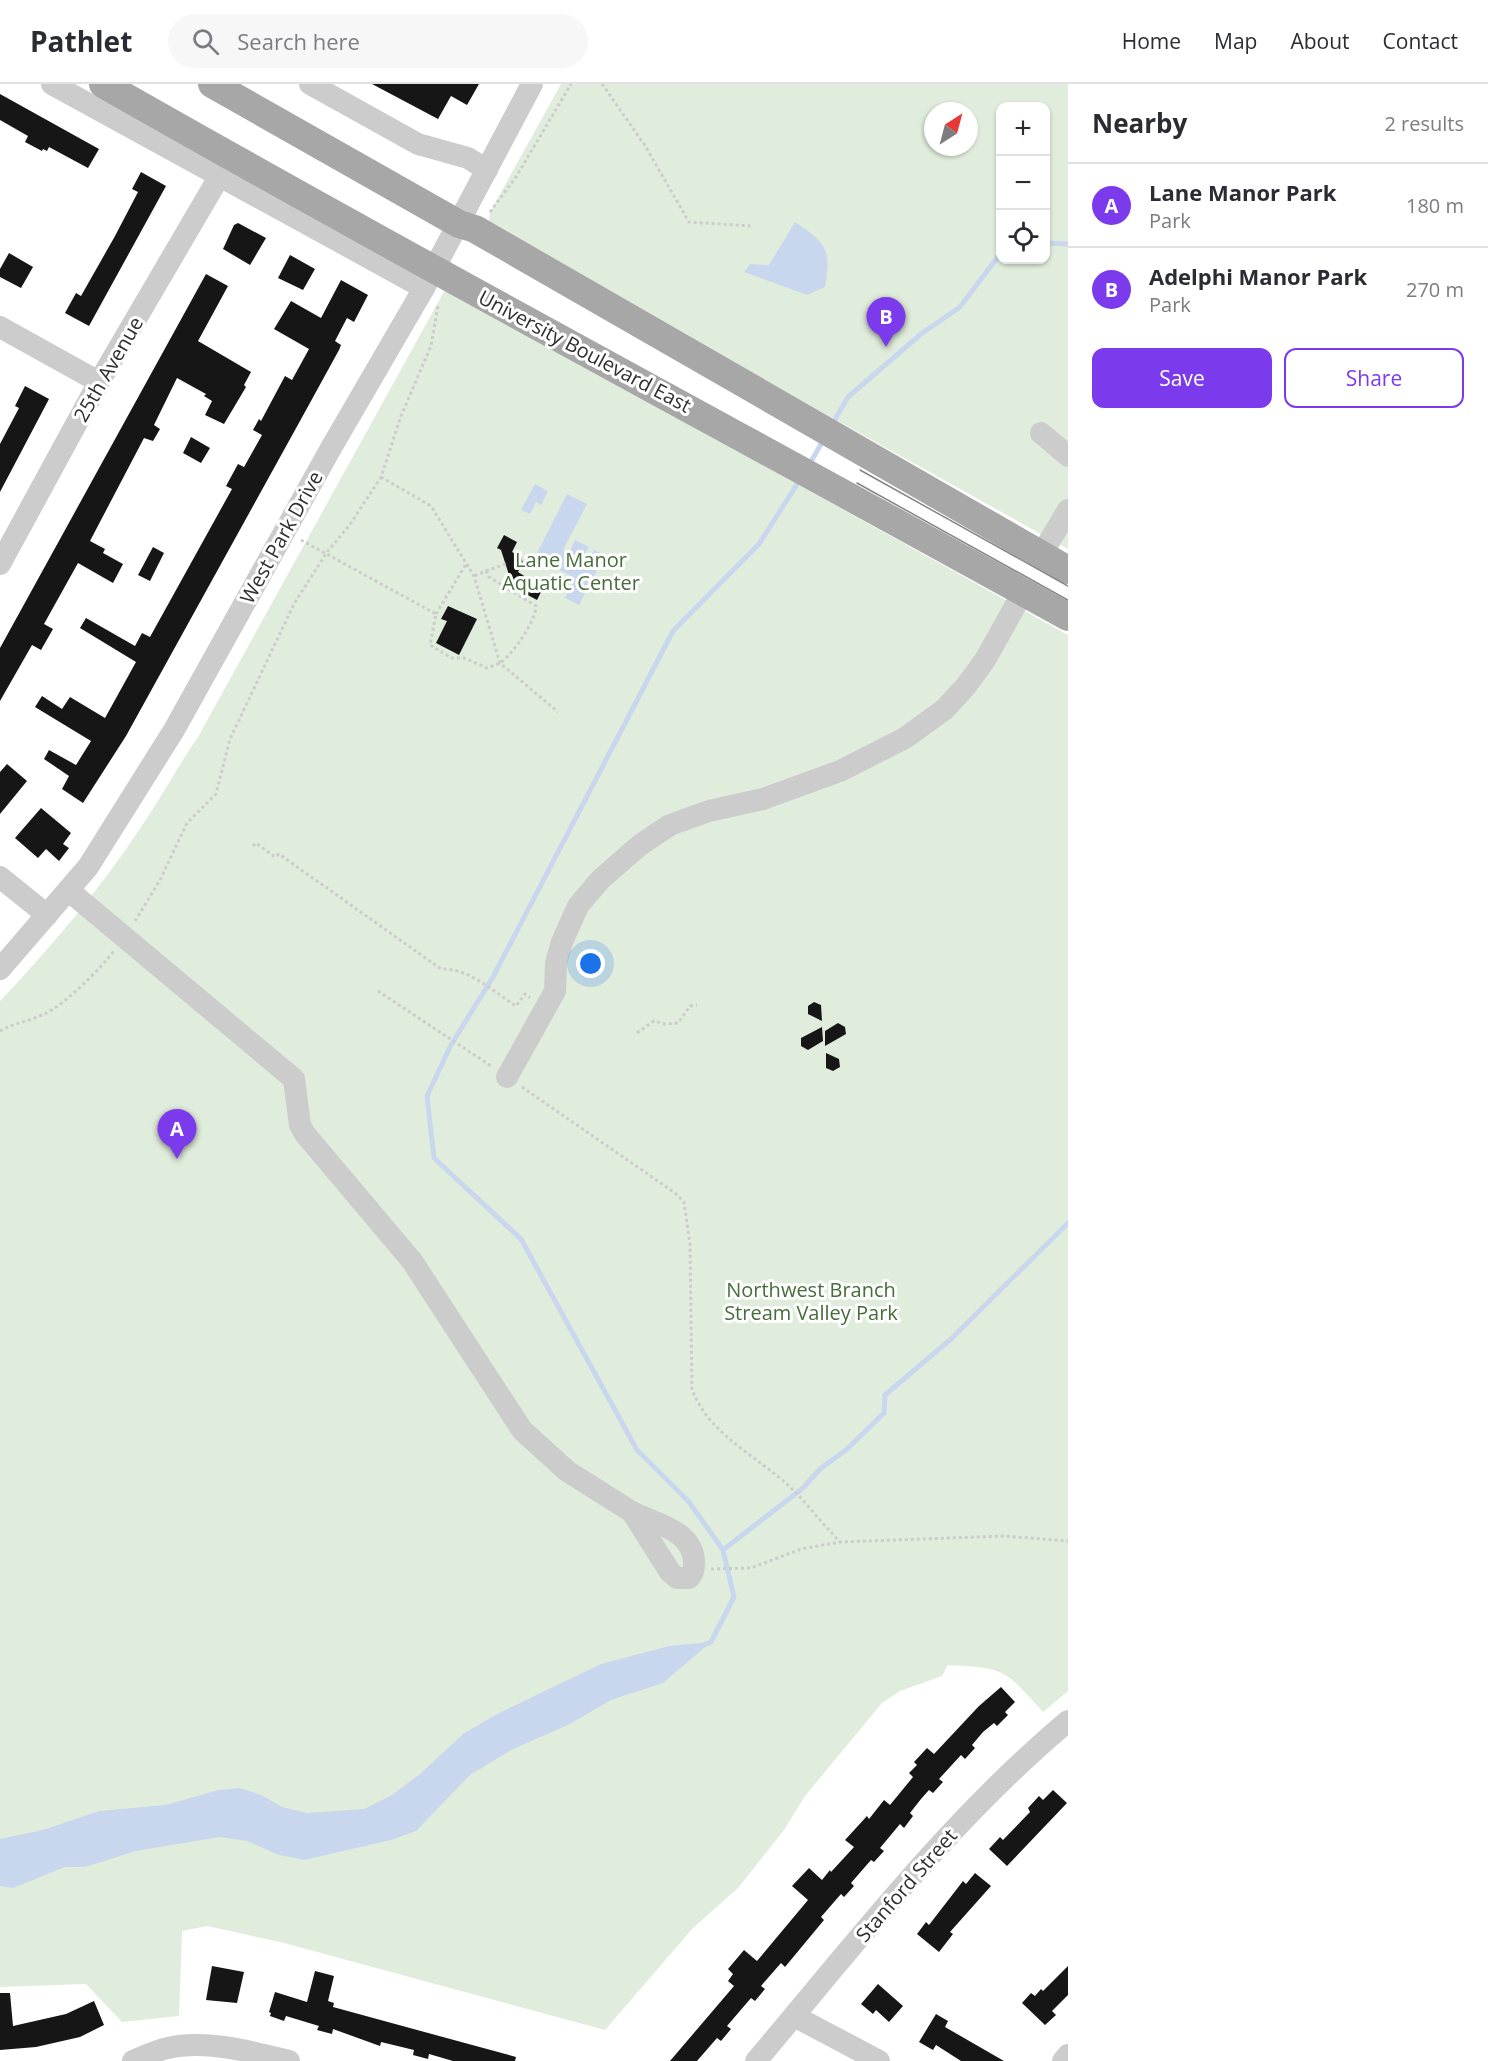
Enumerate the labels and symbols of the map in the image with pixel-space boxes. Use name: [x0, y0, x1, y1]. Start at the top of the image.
north arrow: [924, 102, 978, 156]
street label: University Boulevard East: [474, 283, 696, 419]
pin: B: [866, 298, 906, 347]
street label: 25th Avenue: [67, 312, 149, 426]
street label: West Park Drive: [233, 466, 329, 608]
park label: Lane Manor Aquatic Center: [502, 546, 640, 596]
your location: [576, 949, 605, 978]
pin: A: [158, 1110, 196, 1159]
park label: Northwest Branch Stream Valley Park: [724, 1276, 898, 1326]
street label: Stanford Street: [849, 1823, 963, 1947]

